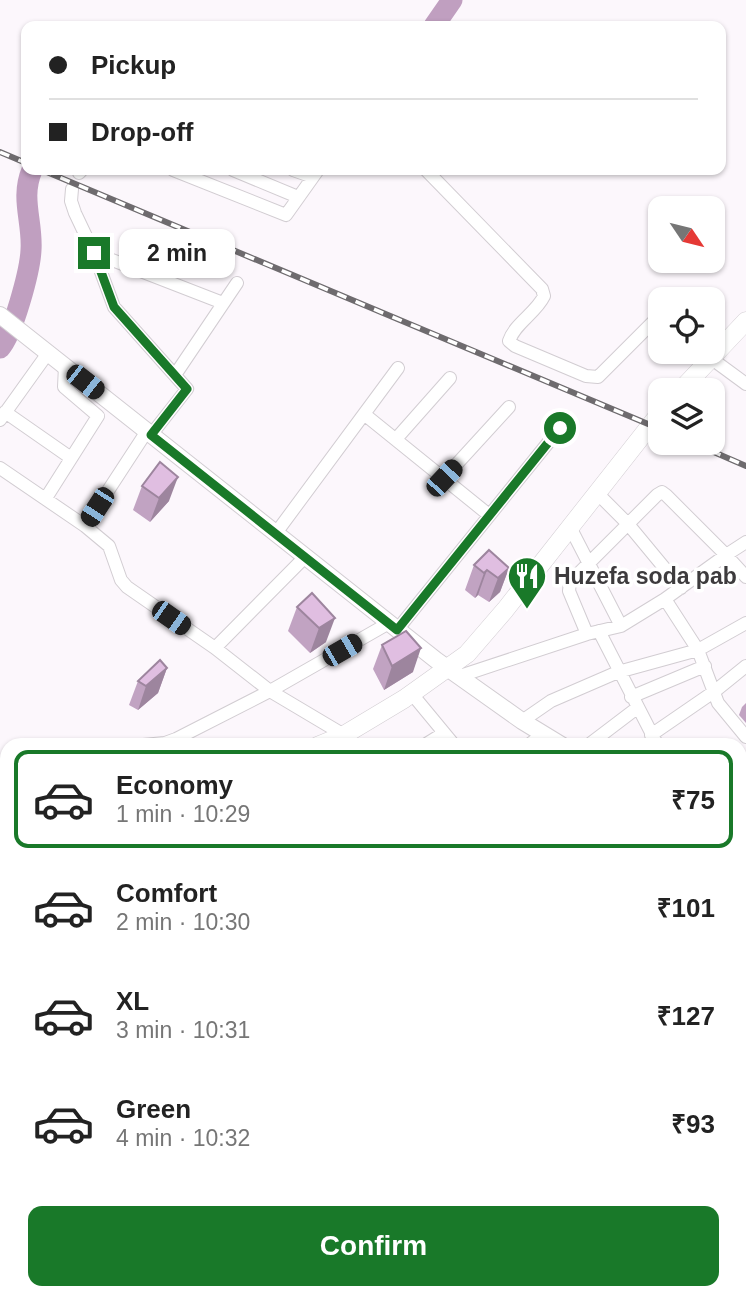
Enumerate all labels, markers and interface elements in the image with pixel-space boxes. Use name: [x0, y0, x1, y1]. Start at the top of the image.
text: Pickup: [91, 50, 176, 80]
text: Drop-off: [91, 117, 194, 147]
north arrow: [648, 196, 724, 273]
map controls: [648, 196, 725, 455]
callout: 2 min: [119, 229, 234, 278]
route end: [78, 237, 110, 269]
text: 2 min: [147, 240, 207, 266]
button: locate: [648, 287, 725, 364]
car: [62, 361, 109, 403]
button: layers: [648, 378, 725, 455]
route start: [544, 412, 576, 444]
car: [422, 455, 467, 501]
car: [77, 484, 118, 530]
restaurant icon: Huzefa soda pab: [506, 555, 548, 610]
place label: Huzefa soda pab: [554, 563, 737, 589]
car: [148, 597, 195, 639]
car: [319, 630, 366, 670]
icon: car: [32, 768, 95, 831]
text: Economy: [116, 770, 233, 800]
text: ₹75: [671, 785, 715, 815]
text: 1 min · 10:29: [116, 801, 250, 827]
icon: car: [32, 876, 95, 939]
text: Comfort: [116, 878, 217, 908]
text: ₹101: [657, 893, 715, 923]
text: 2 min · 10:30: [116, 909, 250, 935]
icon: car: [32, 984, 95, 1047]
text: XL: [116, 986, 149, 1016]
text: ₹127: [657, 1001, 715, 1031]
text: 3 min · 10:31: [116, 1017, 250, 1043]
icon: car: [32, 1092, 95, 1155]
text: Green: [116, 1094, 191, 1124]
text: ₹93: [671, 1109, 715, 1139]
text: 4 min · 10:32: [116, 1125, 250, 1151]
button: Confirm: [28, 1206, 719, 1286]

